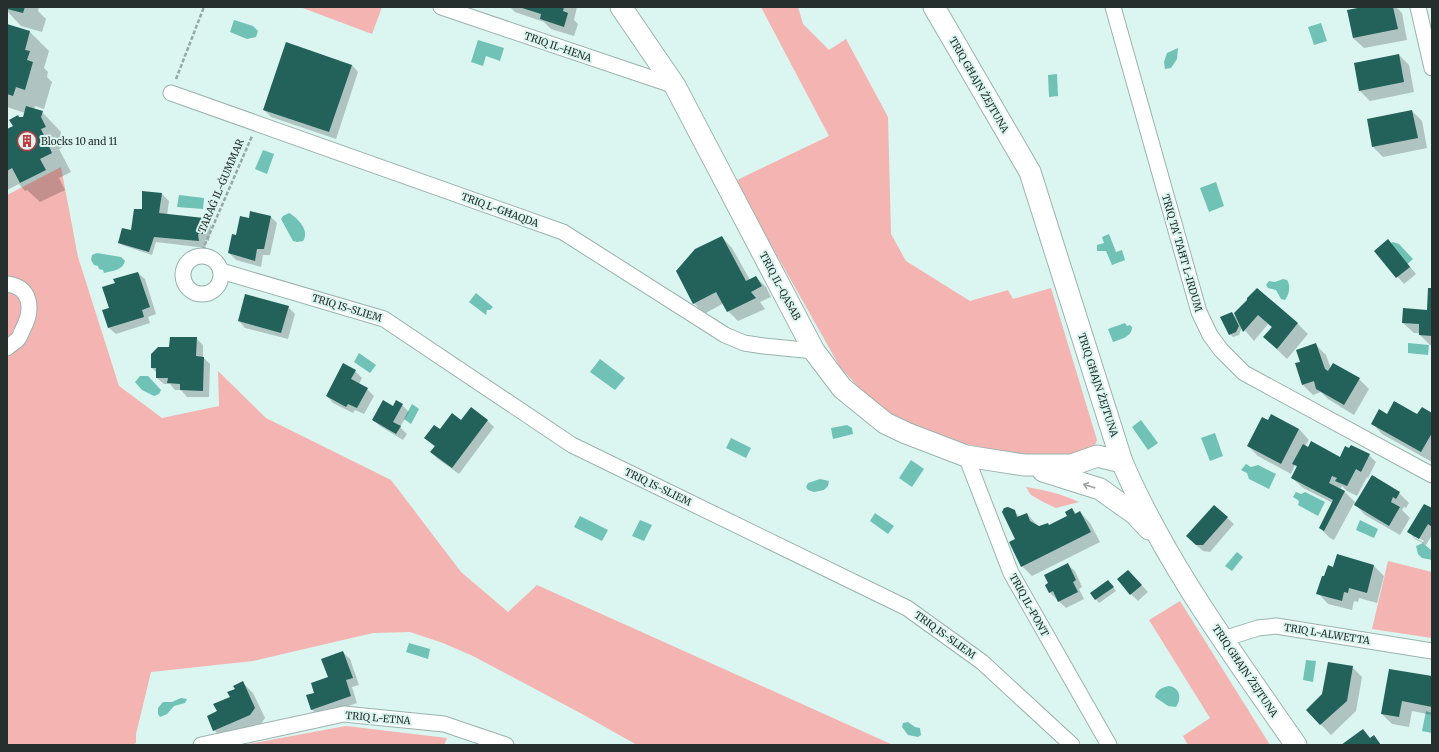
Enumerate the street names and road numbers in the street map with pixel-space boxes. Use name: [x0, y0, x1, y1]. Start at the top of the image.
street label: TRIQ IL-HENA: [523, 29, 594, 65]
street label: TRIQ GĦAJN ŻEJTUNA: [946, 34, 1013, 136]
street label: TARAĠ IL-ĠUMMAR: [194, 137, 247, 235]
street label: TRIQ L-GĦAQDA: [459, 190, 541, 230]
street label: TRIQ TA' TAĦT L-IRDUM: [1159, 193, 1205, 313]
street label: TRIQ IL-QASAB: [757, 250, 804, 323]
street label: TRIQ IS-SLIEM: [310, 291, 384, 325]
street label: TRIQ GĦAJN ŻEJTUNA: [1075, 331, 1122, 439]
street label: TRIQ IS-SLIEM: [622, 465, 694, 509]
street label: TRIQ IL-PONT: [1006, 571, 1052, 639]
street label: TRIQ IS-SLIEM: [912, 608, 978, 662]
street label: TRIQ L-ALWETTA: [1283, 621, 1372, 647]
street label: TRIQ GĦAJN ŻEJTUNA: [1209, 622, 1282, 720]
street label: TRIQ L-ETNA: [345, 709, 412, 727]

